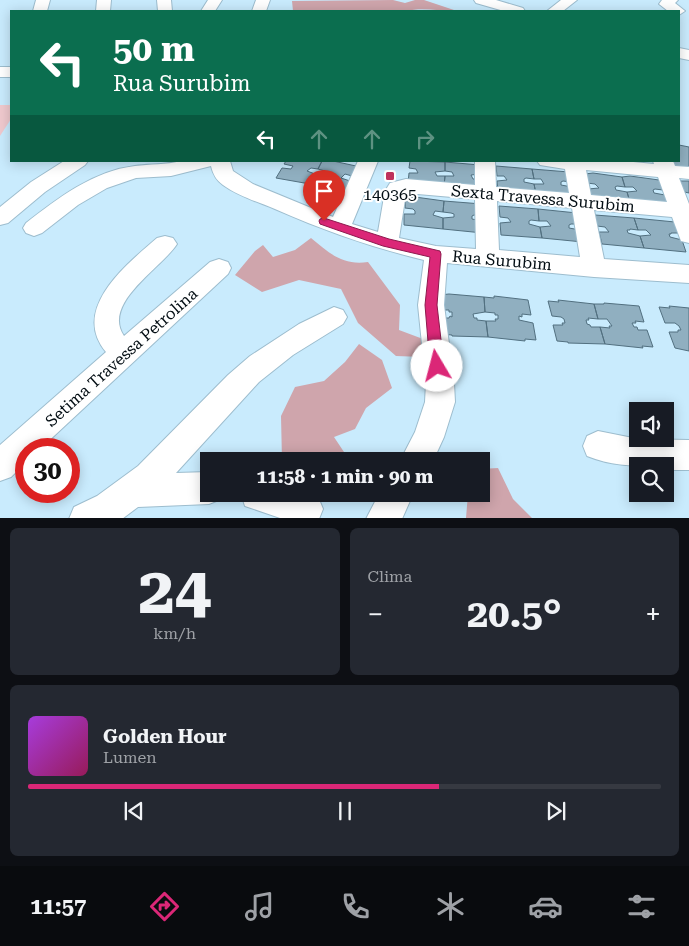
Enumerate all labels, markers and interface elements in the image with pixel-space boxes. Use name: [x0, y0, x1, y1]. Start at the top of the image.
text: 50 m: [113, 29, 195, 70]
icon: left: [30, 30, 95, 95]
text: Rua Surubim: [113, 71, 251, 96]
icon: left: [252, 125, 280, 153]
icon: ahead: [305, 125, 333, 153]
icon: ahead: [358, 125, 386, 153]
icon: right: [411, 125, 439, 153]
pin: [303, 170, 345, 221]
marker: 140365: [384, 170, 396, 182]
icon: arrive: [310, 177, 338, 205]
street label: Sexta Travessa Surubim: [450, 181, 636, 216]
place label: 140365: [363, 185, 417, 204]
street label: Rua Surubim: [451, 247, 553, 274]
street label: Setima Travessa Petrolina: [41, 284, 202, 431]
position arrow: [410, 339, 462, 391]
map controls: [629, 402, 674, 502]
button: sound: [629, 402, 674, 447]
speed limit sign: 30: [15, 438, 80, 503]
button: search: [629, 457, 674, 502]
text: 11:58 · 1 min · 90 m: [257, 465, 433, 488]
text: 24: [138, 553, 211, 629]
text: Clima: [368, 567, 412, 586]
text: 20.5°: [467, 592, 562, 636]
text: −: [368, 598, 383, 631]
text: +: [645, 598, 661, 631]
text: km/h: [153, 624, 196, 643]
text: Golden Hour: [103, 725, 227, 748]
text: Lumen: [103, 748, 157, 767]
icon: previous: [120, 797, 148, 825]
icon: pause: [331, 797, 359, 825]
icon: next: [542, 797, 570, 825]
icon: directions: [147, 889, 182, 924]
icon: music: [242, 889, 277, 924]
icon: phone: [338, 889, 373, 924]
icon: climate: [433, 889, 468, 924]
icon: car: [528, 889, 563, 924]
icon: filters: [624, 889, 659, 924]
text: 11:57: [30, 894, 86, 919]

